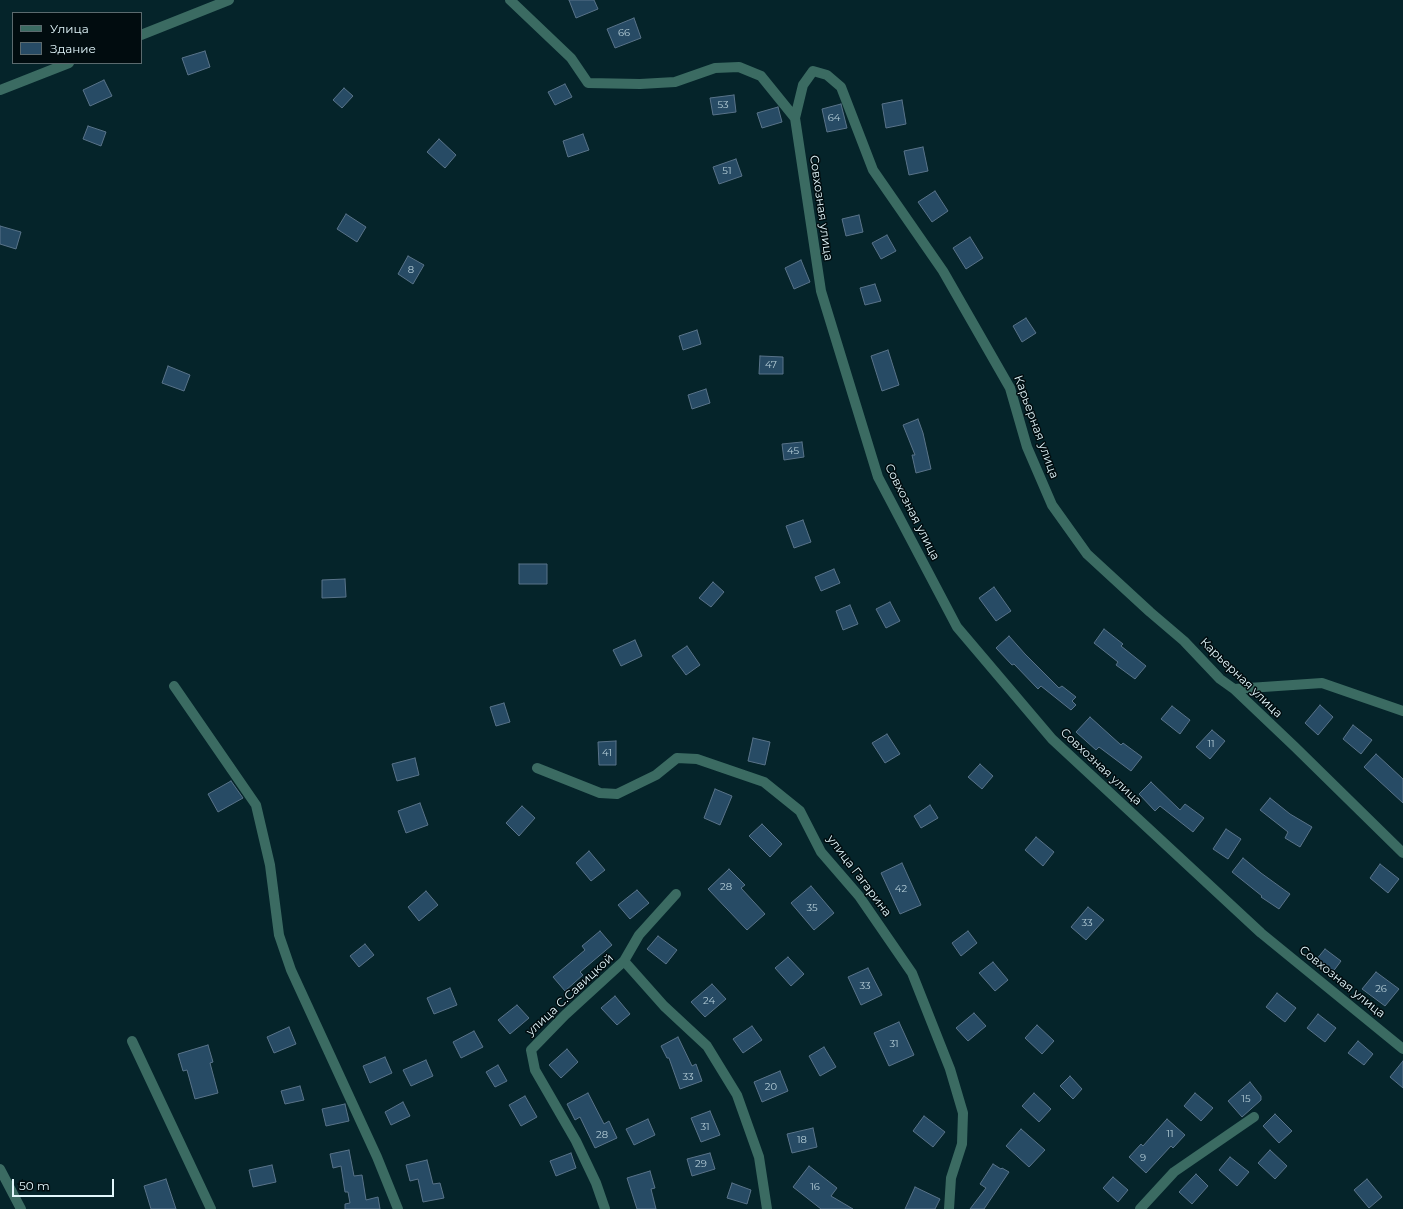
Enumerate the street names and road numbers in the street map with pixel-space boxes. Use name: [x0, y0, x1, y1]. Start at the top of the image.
street label: Совхозная улица: [806, 154, 836, 262]
street label: Карьерная улица: [1011, 373, 1061, 481]
street label: Совхозная улица: [881, 461, 943, 563]
street label: Карьерная улица: [1197, 635, 1285, 721]
street label: Совхозная улица: [1057, 725, 1145, 809]
street label: улица Гагарина: [824, 832, 894, 920]
street label: Совхозная улица: [1296, 943, 1388, 1021]
street label: улица С.Савицкой: [524, 951, 616, 1039]

